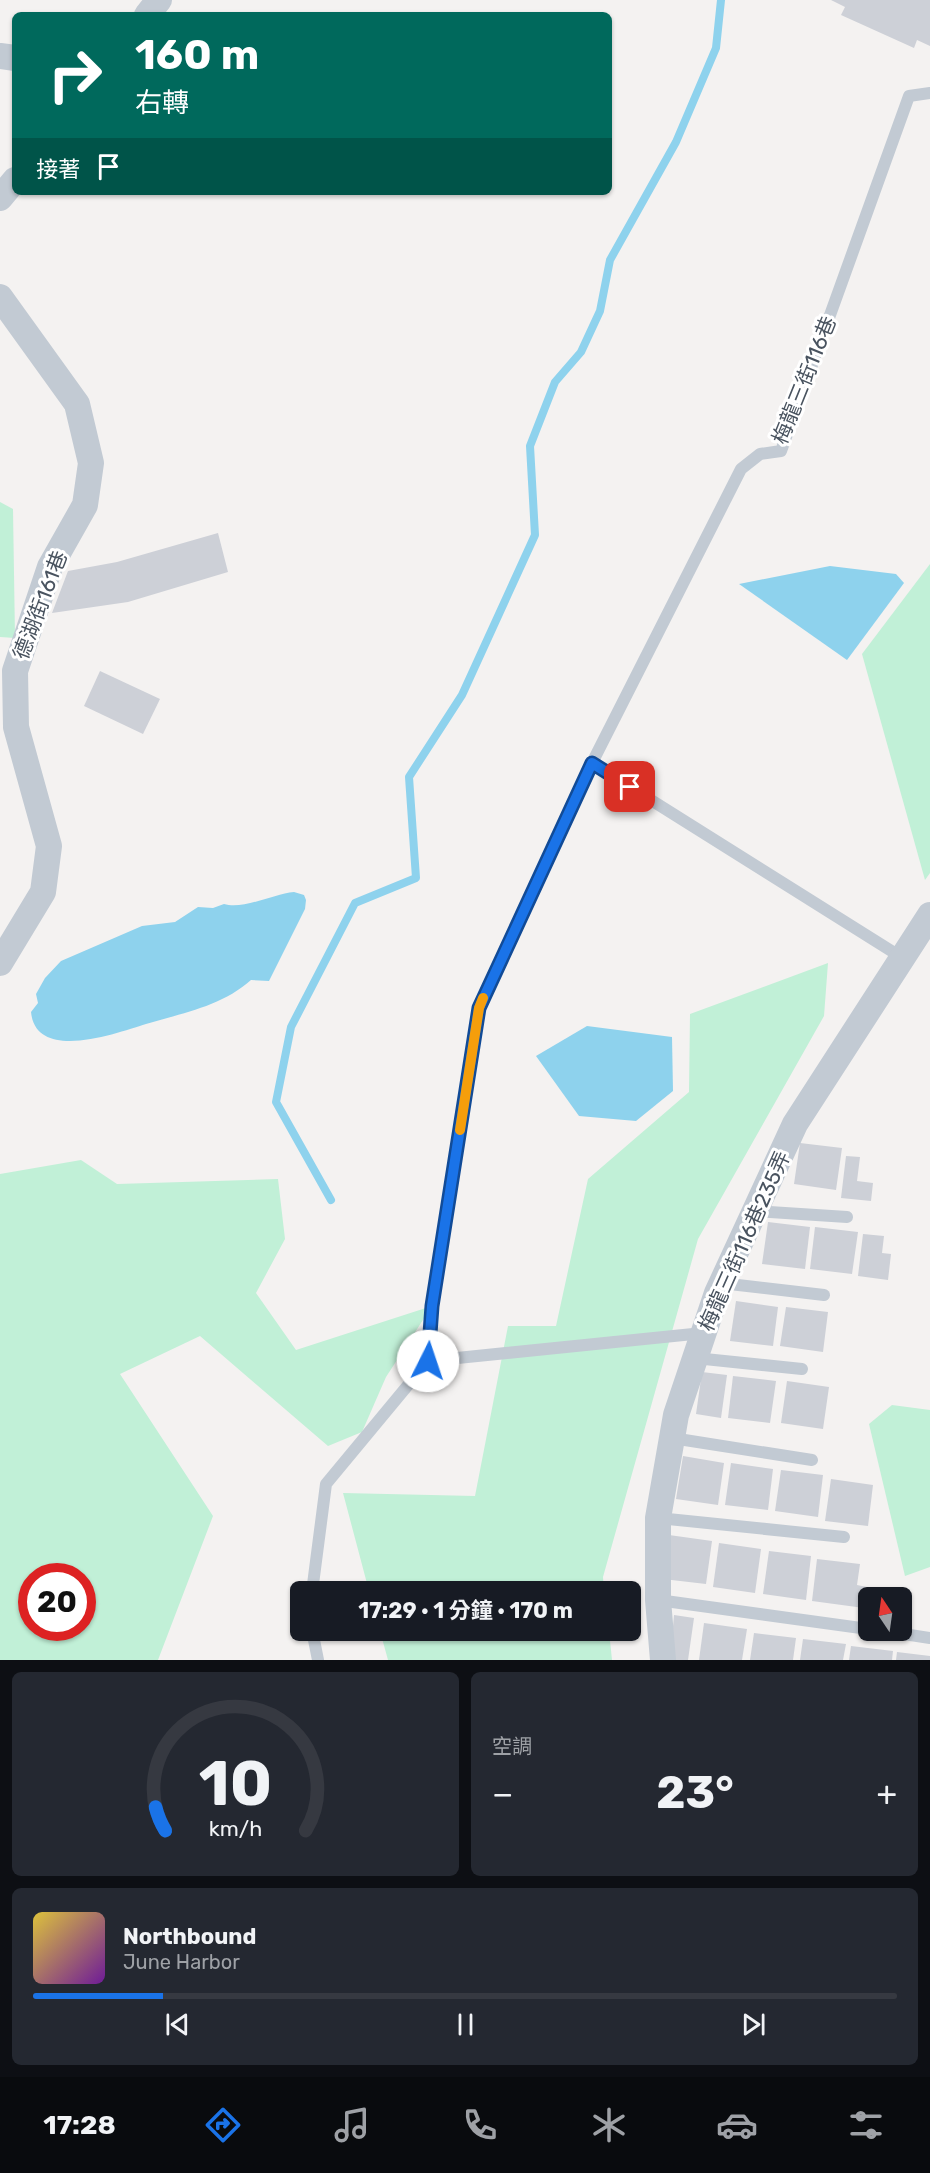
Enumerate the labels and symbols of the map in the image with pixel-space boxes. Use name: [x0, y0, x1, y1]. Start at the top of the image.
street label: 梅龍三街116巷: [767, 312, 841, 448]
street label: 德湖街161巷: [8, 547, 72, 663]
pin: [604, 761, 655, 812]
street label: 梅龍三街116巷235弄: [693, 1147, 795, 1335]
position arrow: [396, 1329, 460, 1393]
speed limit sign: 20: [18, 1563, 96, 1641]
north arrow: [858, 1587, 912, 1641]

